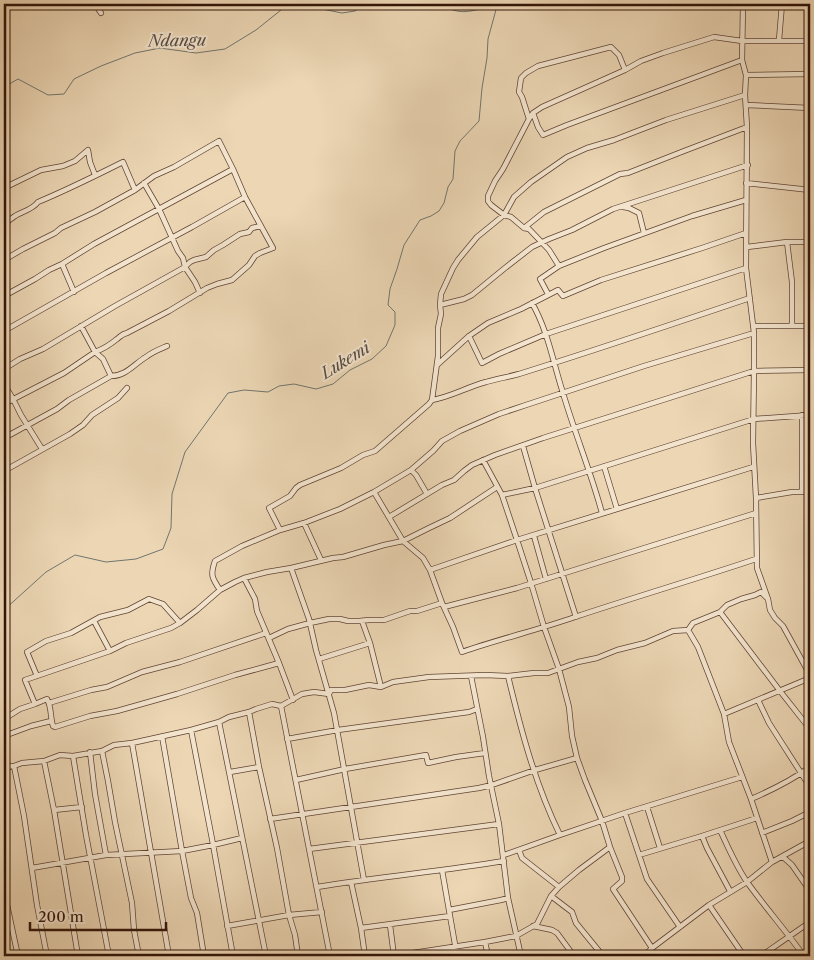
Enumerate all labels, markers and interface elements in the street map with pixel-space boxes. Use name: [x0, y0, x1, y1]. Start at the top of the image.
water label: Ndangu: [146, 29, 207, 51]
water label: Lukemi: [315, 337, 374, 384]
scale bar: [30, 900, 166, 932]
text: 200 m: [38, 907, 84, 926]

